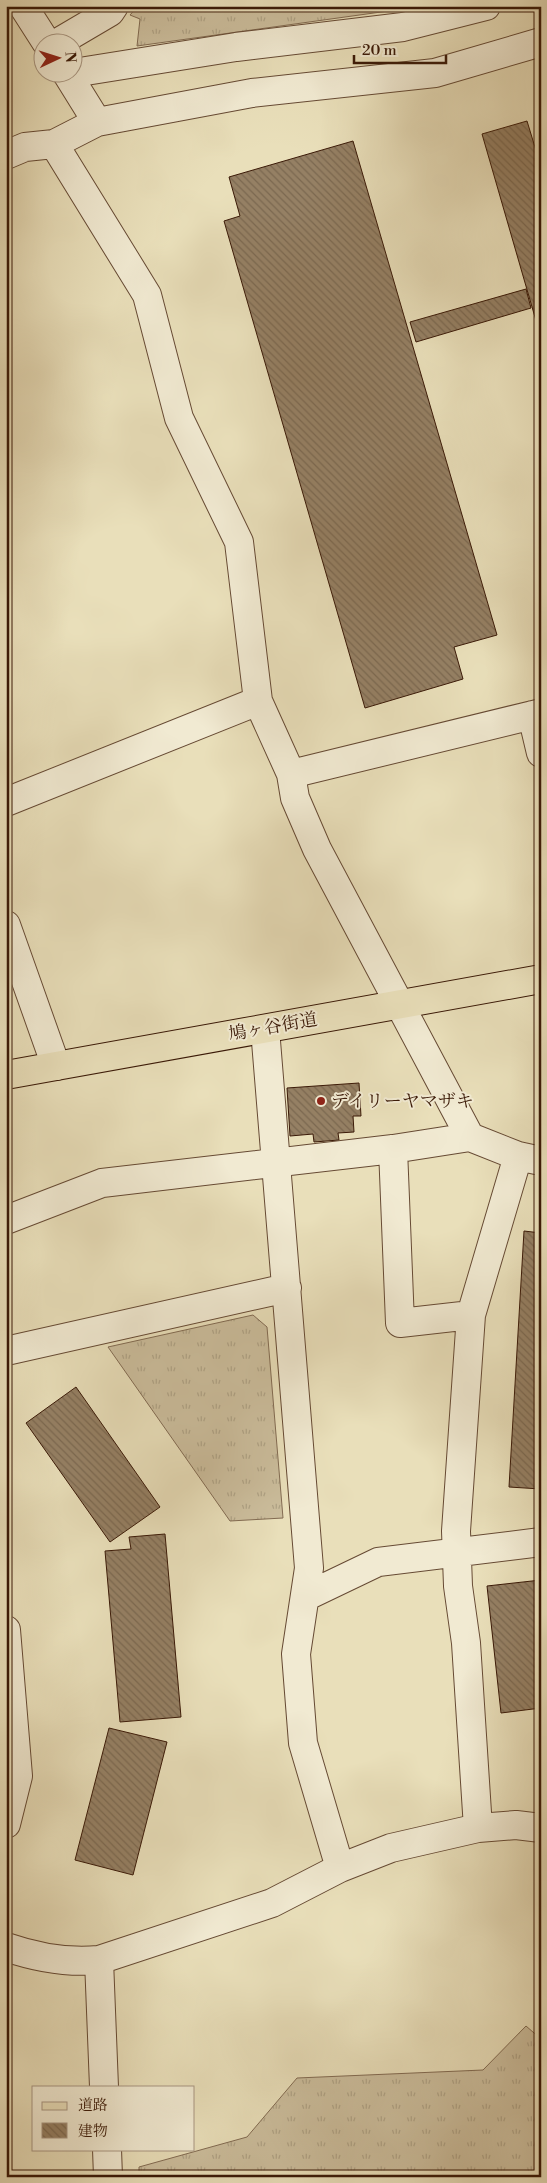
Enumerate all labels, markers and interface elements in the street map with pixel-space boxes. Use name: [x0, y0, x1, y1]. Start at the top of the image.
north arrow: [32, 32, 82, 82]
scale bar: [354, 32, 447, 64]
text: 20 m: [362, 41, 397, 60]
text: N: [61, 51, 79, 63]
street label: 鳩ヶ谷街道: [227, 1008, 319, 1046]
place label: デイリーヤマザキ: [331, 1090, 474, 1113]
marker: デイリーヤマザキ: [315, 1095, 327, 1107]
legend: [32, 2086, 195, 2150]
text: 道路: [78, 2096, 108, 2115]
text: 建物: [78, 2122, 108, 2141]

